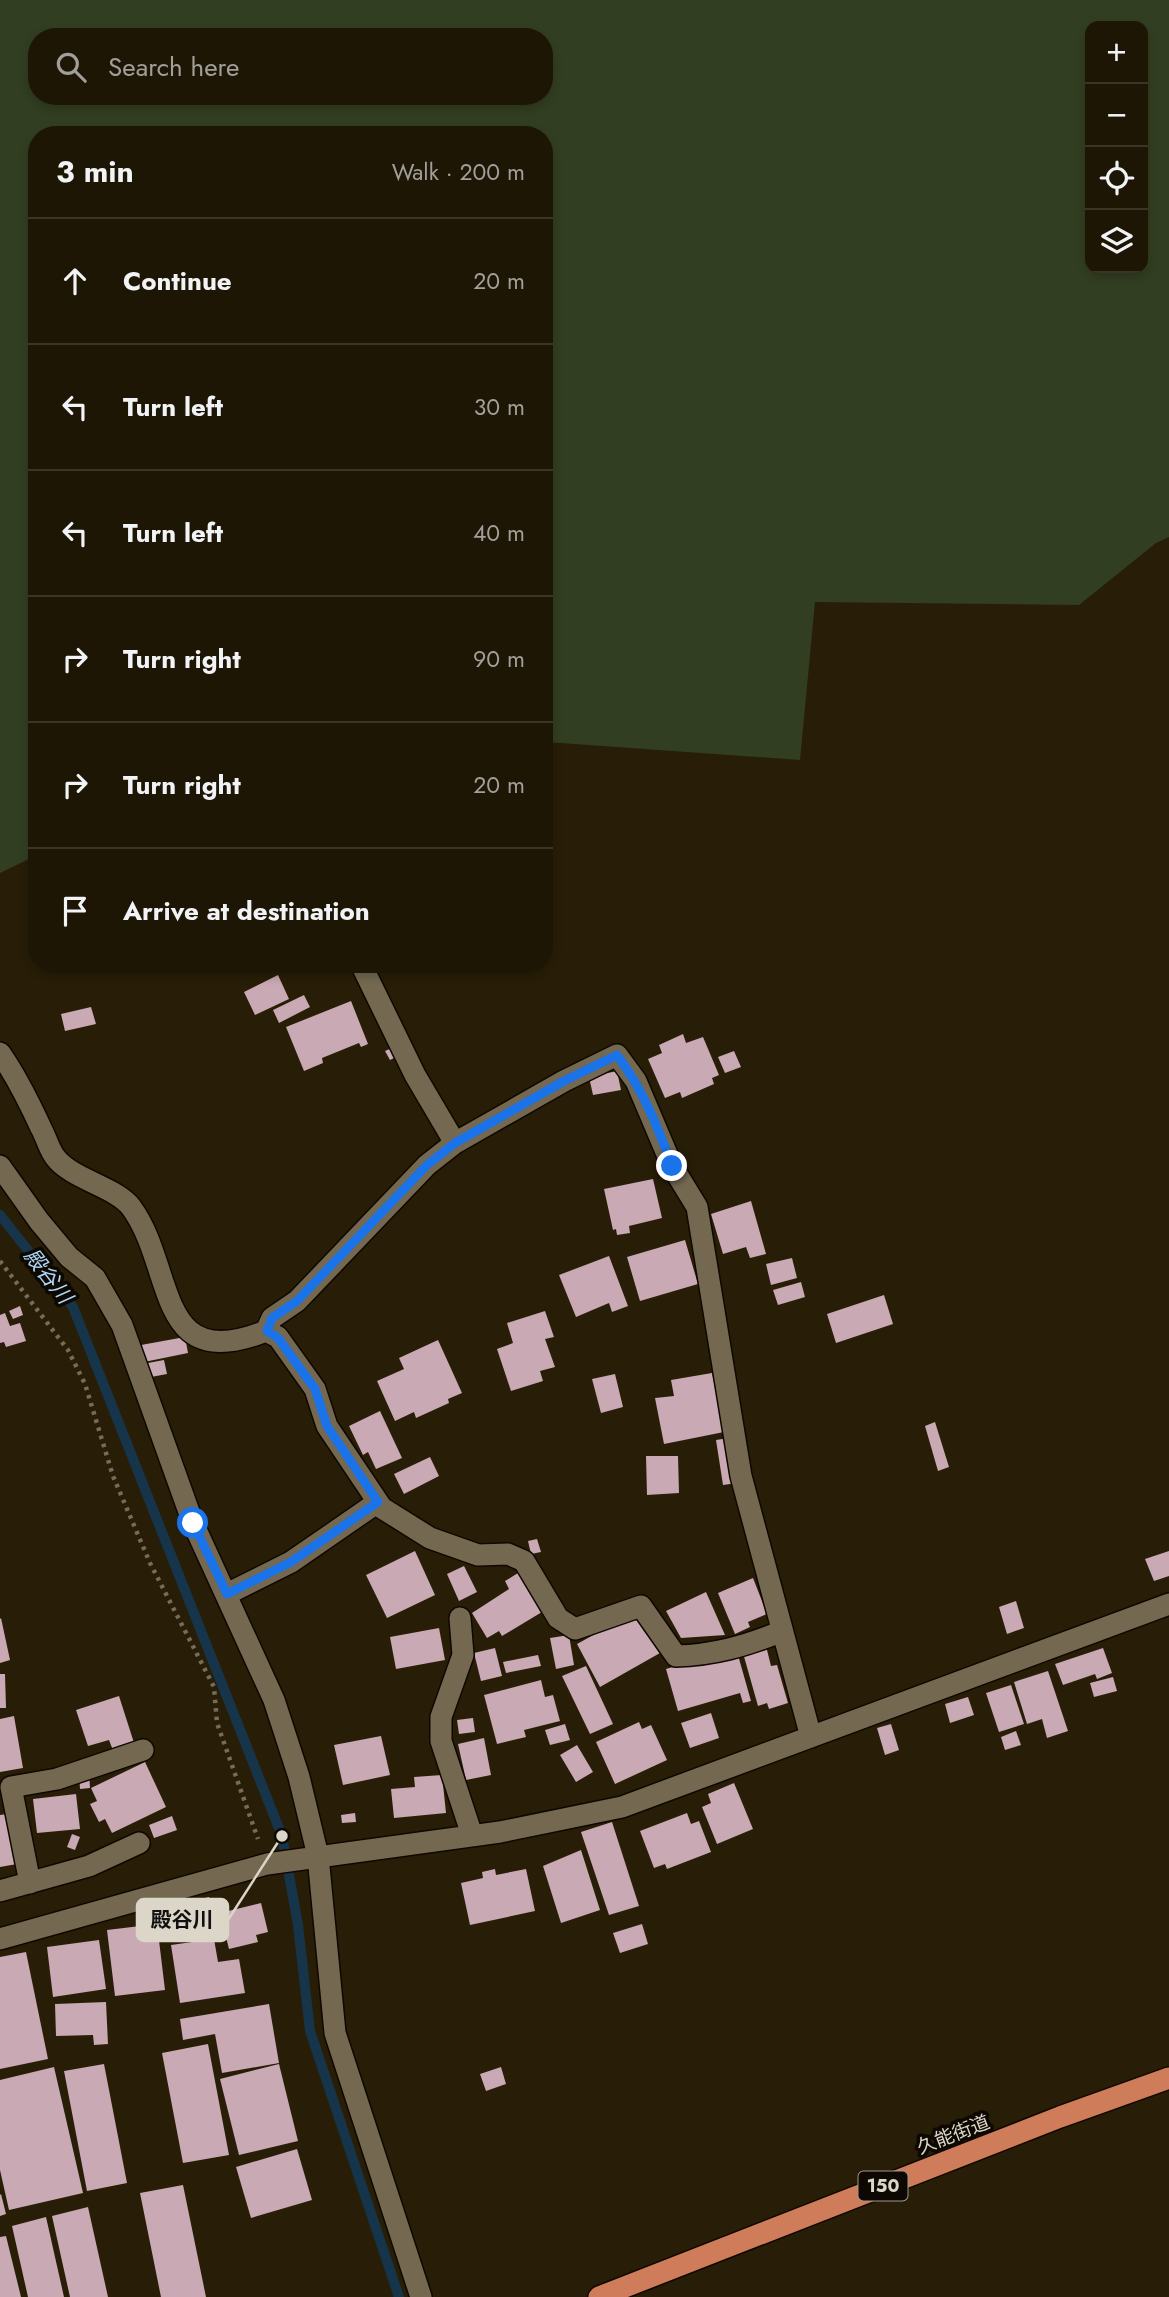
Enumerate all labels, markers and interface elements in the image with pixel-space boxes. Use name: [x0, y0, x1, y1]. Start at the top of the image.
map controls: [1085, 21, 1148, 273]
button: +: [1085, 21, 1148, 84]
search box: [28, 28, 553, 105]
icon: search: [52, 48, 90, 86]
text: Search here: [108, 48, 240, 86]
button: −: [1085, 84, 1148, 147]
button: locate: [1085, 147, 1148, 210]
text: 3 min: [56, 150, 134, 193]
text: Walk · 200 m: [392, 155, 525, 189]
button: layers: [1085, 210, 1148, 273]
icon: ahead: [56, 262, 94, 300]
text: Continue: [123, 262, 232, 300]
text: 20 m: [473, 264, 525, 298]
icon: left: [56, 388, 94, 426]
text: Turn left: [123, 388, 223, 426]
text: 30 m: [474, 390, 525, 424]
icon: left: [56, 514, 94, 552]
text: Turn left: [123, 514, 223, 552]
text: 40 m: [473, 516, 525, 550]
icon: right: [56, 640, 94, 678]
text: Turn right: [123, 640, 241, 678]
text: 90 m: [473, 642, 525, 676]
icon: right: [56, 766, 94, 804]
text: Turn right: [123, 766, 241, 804]
text: 20 m: [473, 768, 525, 802]
icon: arrive: [56, 892, 94, 930]
text: Arrive at destination: [123, 892, 370, 930]
route end: [656, 1150, 687, 1181]
water label: 殿谷川: [17, 1242, 80, 1312]
route start: [177, 1507, 208, 1538]
callout: 殿谷川: [137, 1899, 228, 1941]
text: 殿谷川: [151, 1905, 214, 1935]
street label: 久能街道: [913, 2108, 994, 2161]
road number: 150: [858, 2172, 908, 2200]

